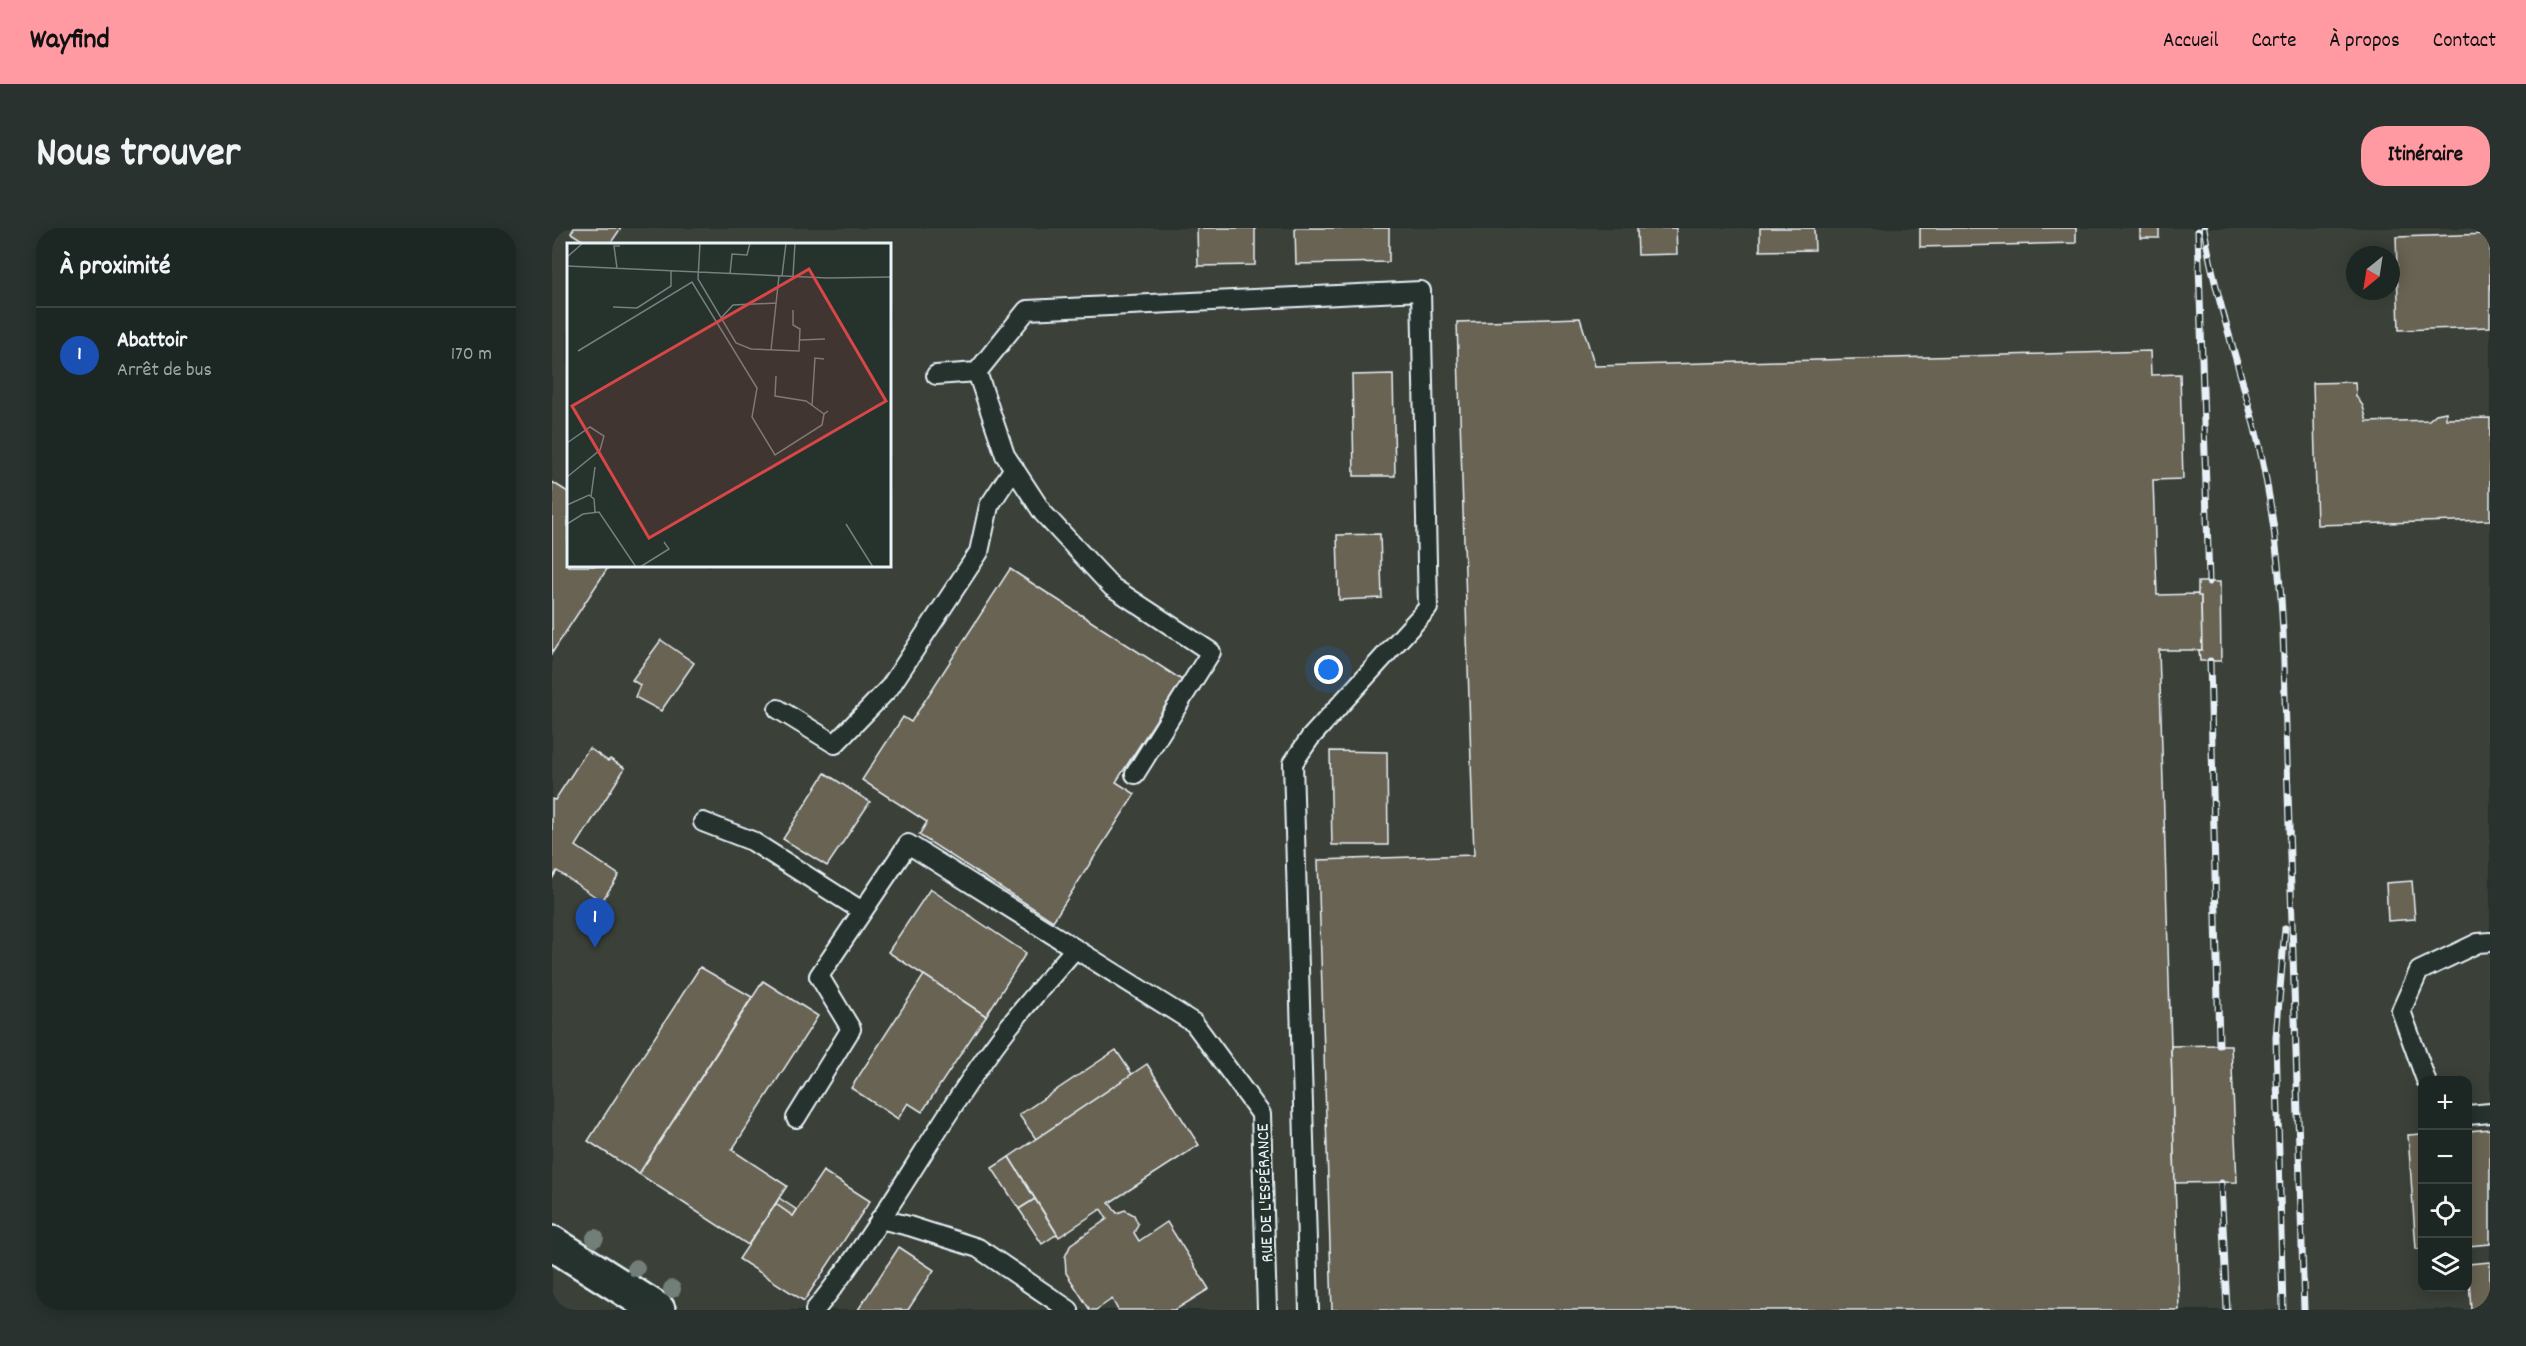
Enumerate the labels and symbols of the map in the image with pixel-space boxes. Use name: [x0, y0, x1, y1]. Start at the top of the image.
inset map: [567, 243, 891, 567]
north arrow: [2346, 246, 2400, 300]
your location: [1314, 655, 1343, 684]
pin: 1: [576, 898, 615, 948]
street label: RUE DE L'ESPÉRANCE: [1252, 1123, 1281, 1263]

